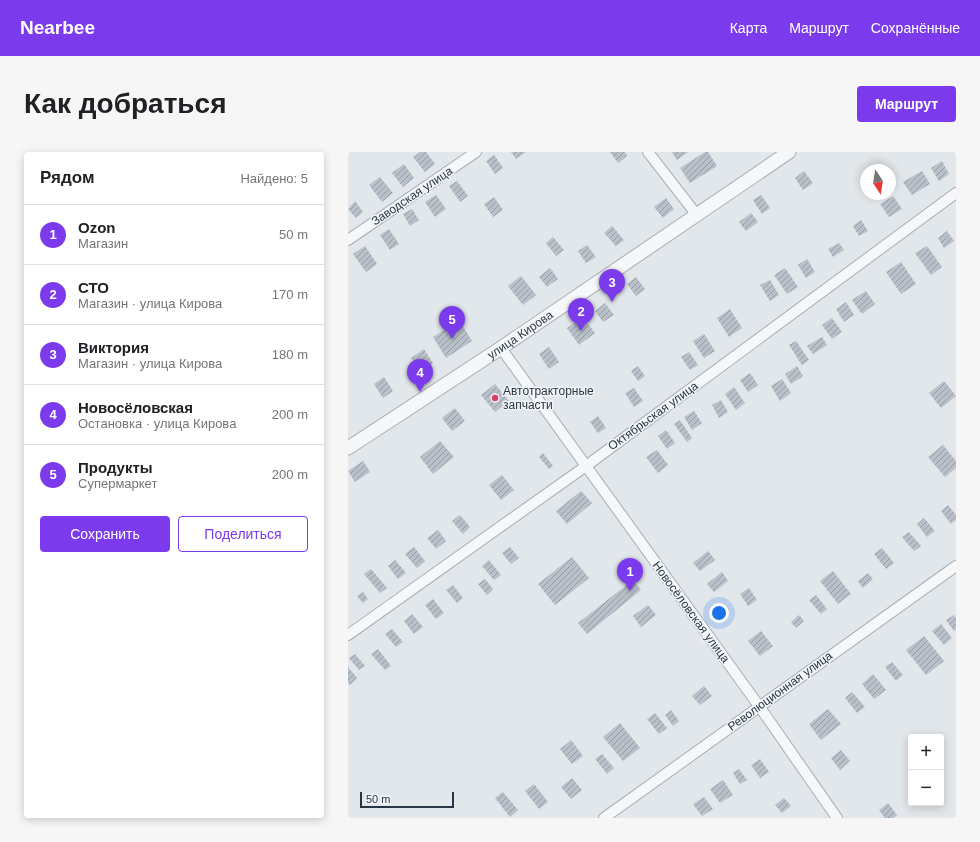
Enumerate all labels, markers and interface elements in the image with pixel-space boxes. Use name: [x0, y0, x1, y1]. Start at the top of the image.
text: Nearbee: [20, 17, 95, 38]
text: Карта: [730, 20, 767, 36]
text: Маршрут: [789, 20, 849, 36]
text: Сохранённые: [871, 20, 960, 36]
button: Маршрут: [857, 86, 956, 122]
text: Как добраться: [24, 88, 226, 119]
street label: Заводская улица: [369, 164, 455, 228]
north arrow: [860, 164, 896, 200]
text: Рядом: [40, 168, 95, 187]
text: Найдено: 5: [240, 171, 308, 186]
text: Ozon: [78, 219, 116, 236]
text: 1: [49, 227, 57, 242]
text: 50 m: [279, 227, 308, 242]
text: Магазин: [78, 236, 128, 251]
pin: 3: [599, 269, 625, 302]
text: СТО: [78, 279, 109, 296]
text: 2: [49, 287, 57, 302]
text: 170 m: [272, 287, 308, 302]
text: Магазин · улица Кирова: [78, 296, 222, 311]
pin: 2: [568, 298, 594, 331]
pin: 5: [439, 306, 465, 339]
street label: улица Кирова: [485, 307, 556, 362]
text: Виктория: [78, 339, 149, 356]
text: 3: [49, 347, 57, 362]
text: 180 m: [272, 347, 308, 362]
text: Магазин · улица Кирова: [78, 356, 222, 371]
pin: 4: [407, 359, 433, 392]
street label: Октябрьская улица: [605, 379, 701, 453]
place label: Автотракторные запчасти: [503, 384, 594, 412]
marker: Автотракторные запчасти: [490, 393, 500, 403]
text: Новосёловская: [78, 399, 193, 416]
text: 4: [49, 407, 57, 422]
text: 200 m: [272, 407, 308, 422]
text: Остановка · улица Кирова: [78, 416, 236, 431]
text: Продукты: [78, 459, 153, 476]
text: 5: [49, 467, 57, 482]
text: 200 m: [272, 467, 308, 482]
text: Супермаркет: [78, 476, 157, 491]
button: Сохранить: [40, 516, 170, 552]
button: Поделиться: [178, 516, 308, 552]
pin: 1: [617, 558, 643, 591]
street label: Новосёловская улица: [649, 559, 733, 666]
your location: [709, 603, 729, 623]
street label: Революционная улица: [725, 648, 835, 734]
map controls: [908, 734, 944, 806]
button: +: [908, 734, 944, 770]
button: −: [908, 770, 944, 806]
scale bar: [360, 790, 454, 809]
text: 50 m: [366, 793, 390, 805]

